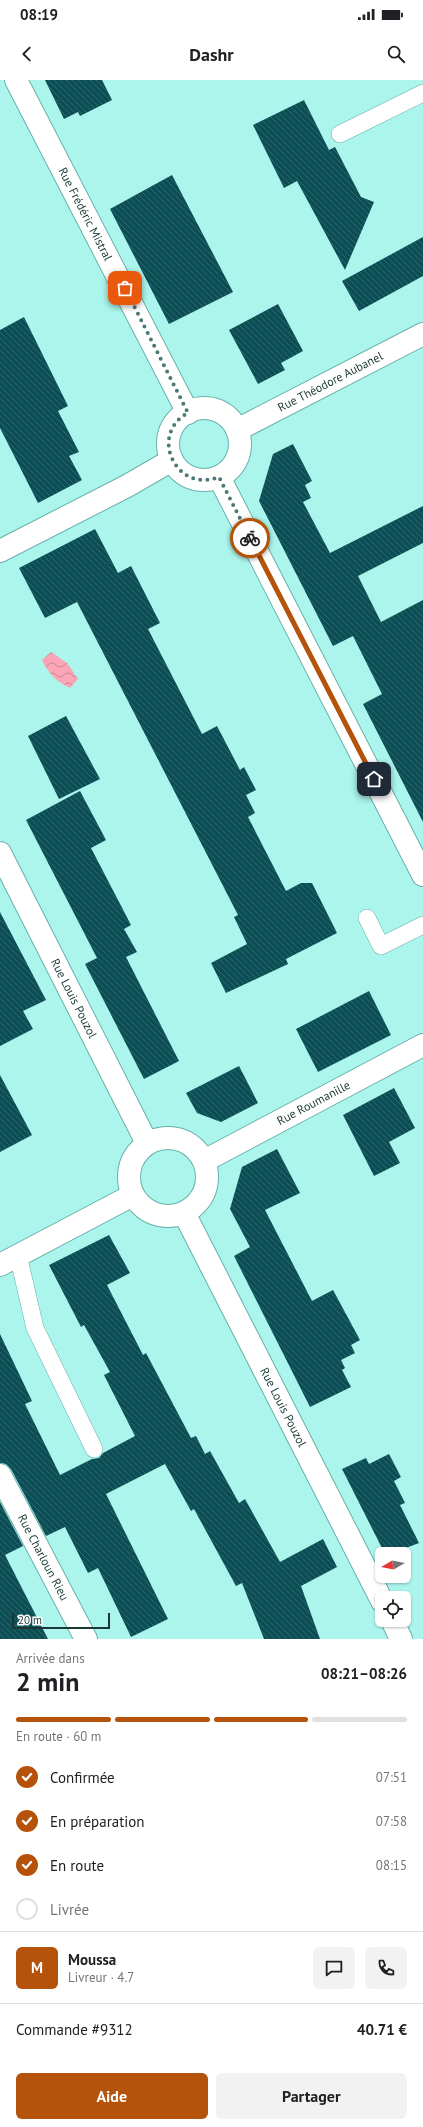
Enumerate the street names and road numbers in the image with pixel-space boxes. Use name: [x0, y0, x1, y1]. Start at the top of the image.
street label: Rue Frédéric Mistral: [55, 165, 116, 264]
street label: Rue Théodore Aubanel: [275, 348, 386, 415]
street label: Rue Louis Pouzol: [48, 956, 101, 1041]
street label: Rue Roumanille: [274, 1077, 353, 1128]
street label: Rue Louis Pouzol: [257, 1365, 310, 1450]
street label: Rue Charloun Rieu: [15, 1511, 72, 1603]

